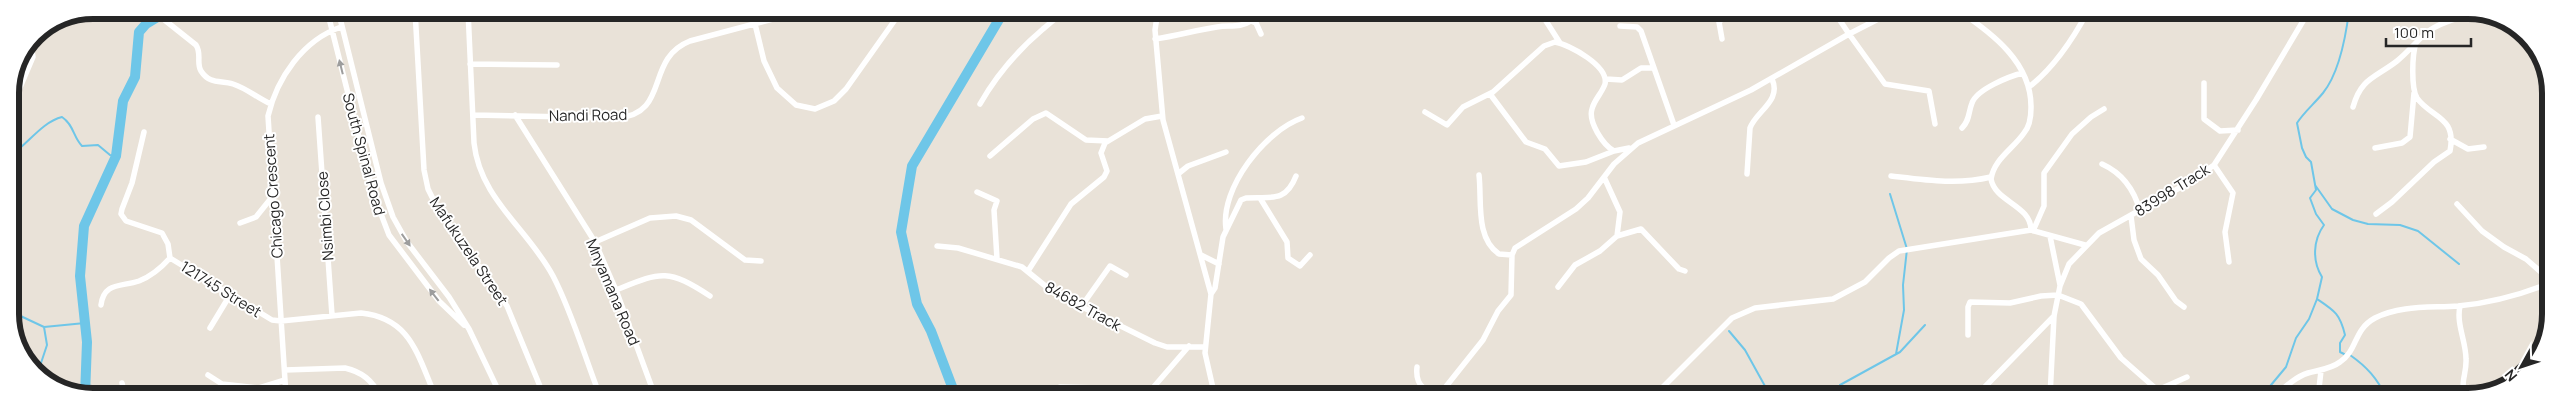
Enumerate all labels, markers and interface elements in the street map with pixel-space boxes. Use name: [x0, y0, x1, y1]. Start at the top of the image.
scale bar: [2386, 15, 2471, 47]
text: 100 m: [2394, 22, 2434, 43]
one-way arrow: [337, 60, 345, 75]
street label: South Spinal Road: [338, 90, 390, 218]
street label: Nandi Road: [549, 104, 627, 126]
street label: Chicago Crescent: [258, 133, 288, 259]
street label: 83998 Track: [2131, 158, 2214, 221]
street label: Nsimbi Close: [311, 170, 339, 261]
street label: Mafukuzela Street: [425, 193, 513, 309]
one-way arrow: [402, 233, 411, 247]
street label: Mnyamana Road: [581, 235, 645, 349]
street label: 121745 Street: [177, 256, 265, 322]
street label: 84682 Track: [1041, 276, 1126, 336]
one-way arrow: [429, 289, 440, 302]
north arrow: [2496, 342, 2546, 392]
text: N: [2500, 366, 2521, 386]

